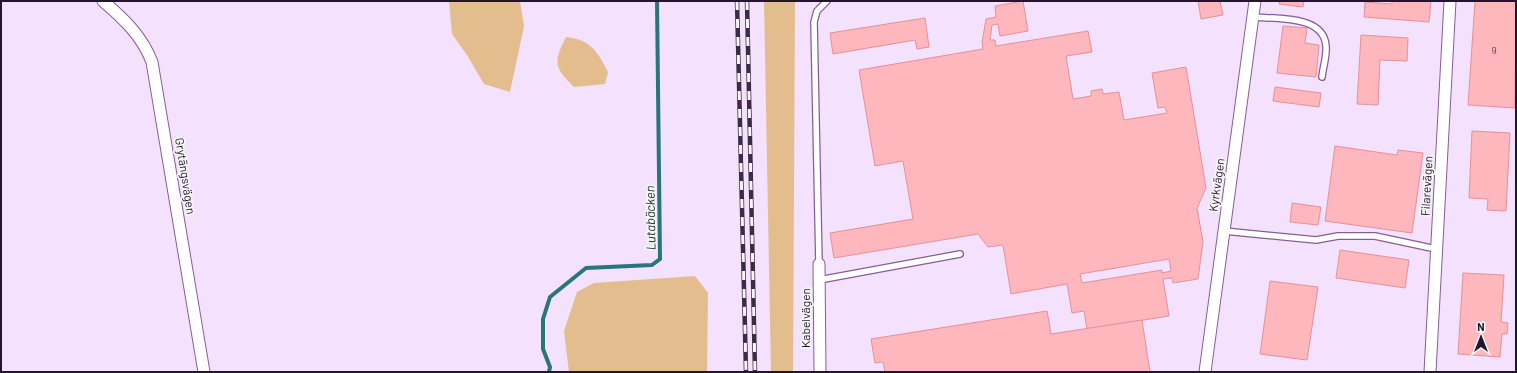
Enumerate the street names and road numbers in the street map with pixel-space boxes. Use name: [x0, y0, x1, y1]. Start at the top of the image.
street label: Grytängsvägen: [173, 137, 199, 215]
street label: Filarevägen: [1417, 155, 1435, 216]
street label: Kyrkvägen: [1205, 157, 1227, 213]
street label: Kabelvägen: [798, 288, 812, 348]

